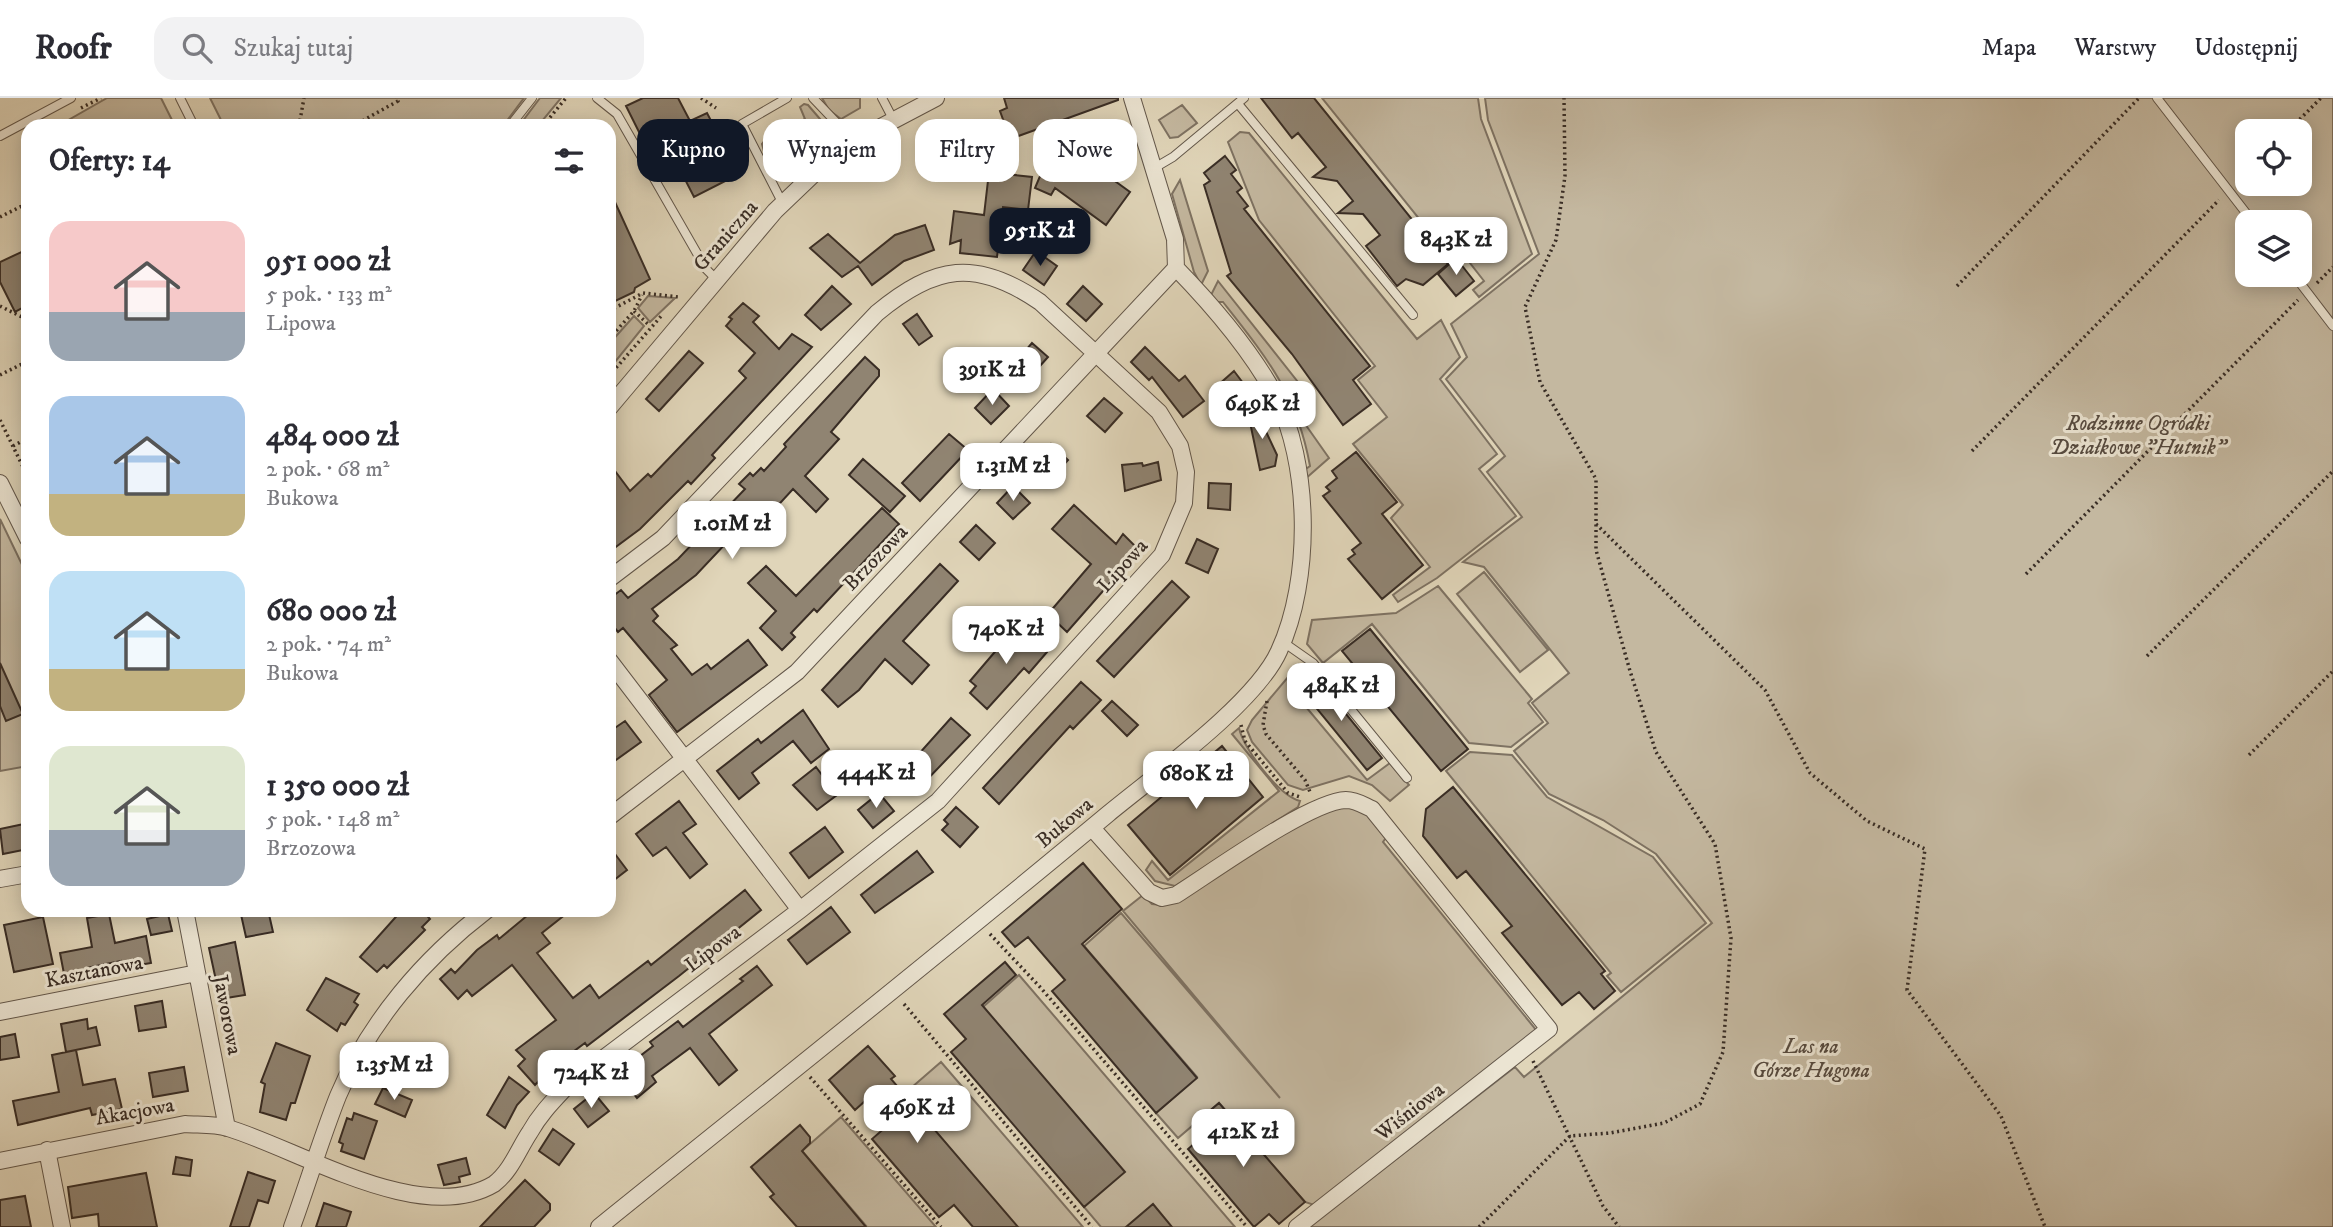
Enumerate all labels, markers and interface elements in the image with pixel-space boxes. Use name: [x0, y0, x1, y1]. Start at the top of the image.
search box: [154, 17, 644, 80]
text: Roofr: [35, 28, 112, 69]
icon: search: [178, 29, 216, 67]
text: Szukaj tutaj: [234, 32, 353, 65]
text: Mapa: [1982, 33, 2036, 63]
text: Warstwy: [2074, 33, 2156, 63]
text: Udostępnij: [2194, 33, 2298, 63]
chip: Kupno: [637, 119, 749, 182]
chip: Wynajem: [763, 119, 901, 182]
chip: Filtry: [915, 119, 1019, 182]
chip: Nowe: [1033, 119, 1137, 182]
map controls: [2235, 119, 2312, 287]
button: locate: [2235, 119, 2312, 196]
icon: filters: [550, 142, 588, 180]
text: Oferty: 14: [49, 143, 170, 180]
street label: Graniczna: [688, 195, 764, 277]
pin: 951K zł: [975, 208, 1105, 268]
button: layers: [2235, 210, 2312, 287]
text: 951K zł: [1005, 216, 1075, 245]
pin: 843K zł: [1391, 218, 1521, 277]
text: 843K zł: [1420, 225, 1492, 254]
text: 951 000 zł: [266, 243, 390, 280]
icon: home: [105, 249, 189, 333]
text: 5 pok. · 133 m²: [266, 280, 392, 309]
text: Lipowa: [266, 309, 336, 338]
pin: 391K zł: [927, 348, 1057, 407]
text: 391K zł: [959, 355, 1025, 384]
pin: 649K zł: [1197, 382, 1327, 441]
text: 649K zł: [1225, 389, 1299, 418]
park label: Rodzinne Ogródki Działkowe "Hutnik": [2050, 411, 2228, 461]
text: 484 000 zł: [266, 418, 399, 455]
icon: home: [105, 424, 189, 508]
pin: 1.31M zł: [941, 444, 1085, 503]
text: 1.31M zł: [976, 451, 1050, 480]
text: 2 pok. · 68 m²: [266, 455, 390, 484]
text: Bukowa: [266, 484, 338, 513]
pin: 1.01M zł: [660, 502, 804, 561]
text: 1.01M zł: [693, 509, 771, 538]
street label: Brzozowa: [838, 519, 914, 597]
street label: Lipowa: [1092, 534, 1154, 598]
text: 680 000 zł: [266, 593, 396, 630]
icon: home: [105, 599, 189, 683]
pin: 740K zł: [941, 606, 1071, 666]
text: 740K zł: [968, 614, 1044, 643]
text: 2 pok. · 74 m²: [266, 630, 391, 659]
text: Bukowa: [266, 659, 338, 688]
pin: 484K zł: [1276, 664, 1406, 723]
text: 484K zł: [1303, 671, 1379, 700]
pin: 444K zł: [811, 750, 941, 810]
pin: 680K zł: [1131, 752, 1261, 811]
text: 444K zł: [837, 758, 915, 787]
text: 680K zł: [1159, 759, 1233, 788]
text: 1 350 000 zł: [266, 768, 409, 805]
icon: home: [105, 774, 189, 858]
street label: Bukowa: [1031, 792, 1099, 854]
text: 5 pok. · 148 m²: [266, 805, 399, 834]
text: Brzozowa: [266, 834, 356, 863]
street label: Lipowa: [680, 919, 746, 979]
street label: Kasztanowa: [43, 950, 145, 994]
street label: Jaworowa: [206, 971, 247, 1057]
park label: Las na Górze Hugona: [1752, 1034, 1870, 1084]
pin: 1.35M zł: [322, 1042, 466, 1102]
text: 1.35M zł: [356, 1050, 432, 1079]
pin: 724K zł: [526, 1051, 656, 1110]
text: 724K zł: [554, 1058, 628, 1087]
street label: Wiśniowa: [1369, 1077, 1450, 1148]
pin: 469K zł: [852, 1086, 982, 1145]
street label: Akacjowa: [94, 1092, 176, 1132]
text: 469K zł: [880, 1093, 954, 1122]
pin: 412K zł: [1178, 1110, 1308, 1169]
text: 412K zł: [1208, 1117, 1278, 1146]

